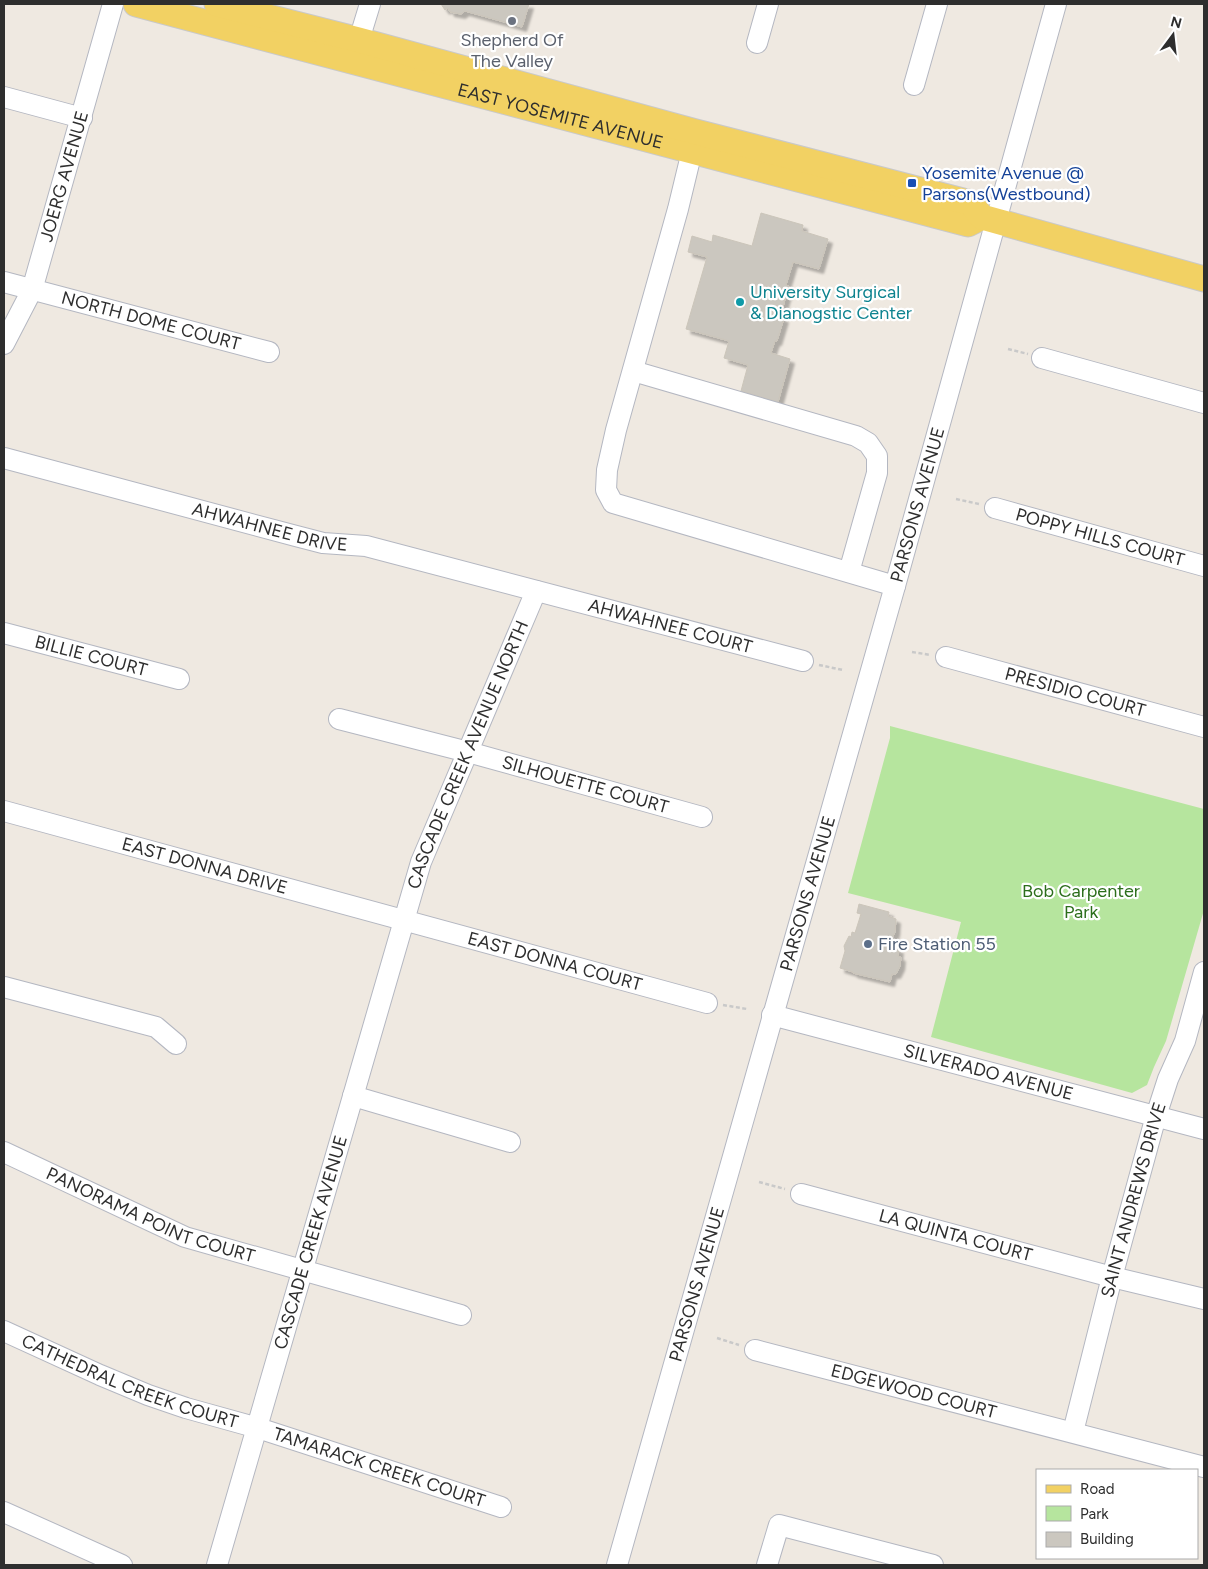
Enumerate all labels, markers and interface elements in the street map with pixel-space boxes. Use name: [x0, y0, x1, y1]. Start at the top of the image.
north arrow: [1148, 10, 1198, 60]
text: N: [1169, 13, 1184, 33]
marker: Shepherd Of The Valley: [506, 15, 518, 27]
place label: Shepherd Of The Valley: [460, 29, 564, 72]
street label: EAST YOSEMITE AVENUE: [455, 79, 666, 154]
street label: JOERG AVENUE: [35, 108, 93, 244]
place label: Yosemite Avenue @ Parsons(Westbound): [922, 162, 1091, 205]
marker: Yosemite Avenue @ Parsons(Westbound): [906, 177, 918, 189]
place label: University Surgical & Dianogstic Center: [750, 281, 912, 324]
street label: NORTH DOME COURT: [59, 287, 243, 355]
marker: University Surgical & Dianogstic Center: [734, 296, 746, 308]
street label: PARSONS AVENUE: [886, 425, 949, 585]
street label: AHWAHNEE DRIVE: [190, 498, 348, 556]
street label: POPPY HILLS COURT: [1013, 503, 1187, 571]
street label: AHWAHNEE COURT: [586, 594, 755, 658]
street label: CASCADE CREEK AVENUE NORTH: [403, 617, 533, 891]
street label: BILLIE COURT: [32, 631, 150, 681]
street label: PRESIDIO COURT: [1003, 663, 1148, 722]
street label: SILHOUETTE COURT: [500, 751, 671, 818]
street label: PARSONS AVENUE: [775, 813, 840, 974]
street label: EAST DONNA DRIVE: [119, 833, 290, 899]
park label: Bob Carpenter Park: [1022, 880, 1140, 923]
street label: EAST DONNA COURT: [465, 927, 645, 996]
place label: Fire Station 55: [878, 933, 996, 955]
marker: Fire Station 55: [862, 938, 874, 950]
street label: SILVERADO AVENUE: [901, 1039, 1076, 1105]
street label: SAINT ANDREWS DRIVE: [1096, 1099, 1171, 1300]
street label: CASCADE CREEK AVENUE: [269, 1133, 352, 1352]
street label: PANORAMA POINT COURT: [43, 1162, 258, 1267]
street label: PARSONS AVENUE: [664, 1204, 729, 1364]
street label: LA QUINTA COURT: [877, 1204, 1035, 1266]
street label: CATHEDRAL CREEK COURT: [18, 1330, 241, 1433]
street label: EDGEWOOD COURT: [829, 1359, 999, 1423]
street label: TAMARACK CREEK COURT: [270, 1423, 488, 1512]
legend: [1036, 1469, 1198, 1559]
text: Road: [1080, 1480, 1115, 1498]
text: Park: [1080, 1505, 1109, 1523]
text: Building: [1080, 1530, 1134, 1548]

